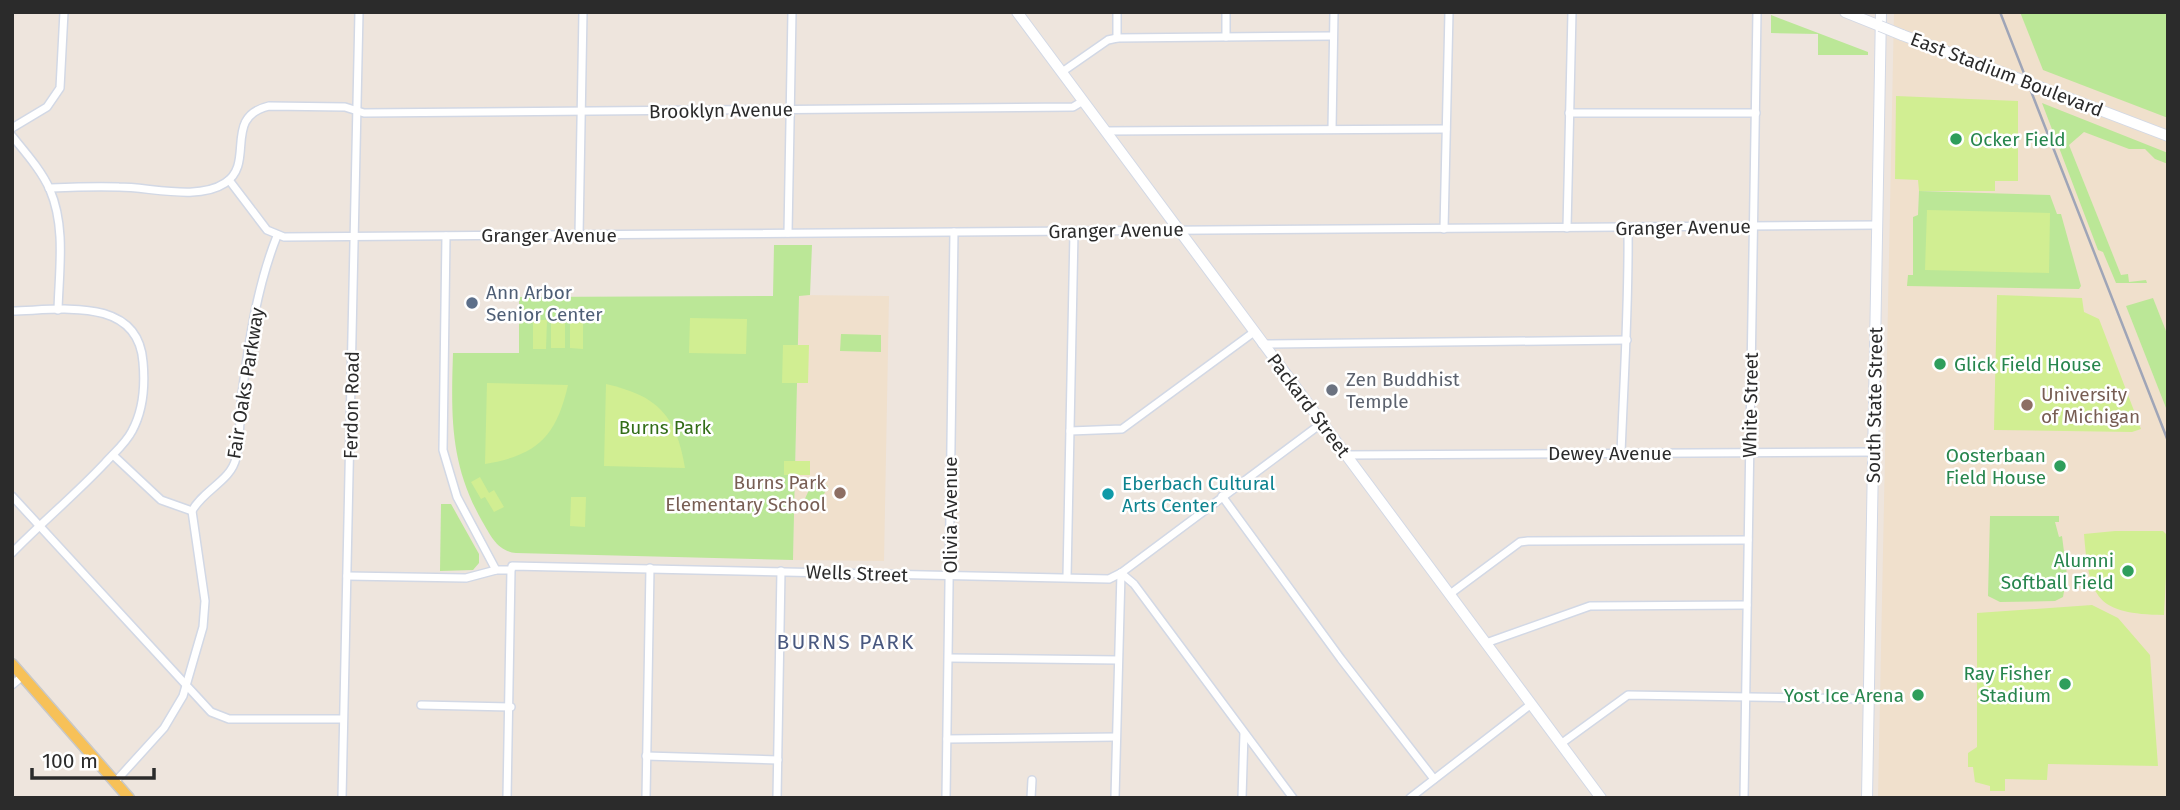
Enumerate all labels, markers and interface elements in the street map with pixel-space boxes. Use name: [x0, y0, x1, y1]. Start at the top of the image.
street label: East Stadium Boulevard: [1907, 27, 2106, 122]
street label: Brooklyn Avenue: [649, 98, 793, 123]
place label: Ocker Field: [1970, 128, 2066, 151]
marker: Ocker Field: [1948, 131, 1964, 147]
street label: Granger Avenue: [1615, 215, 1751, 240]
street label: Granger Avenue: [1048, 218, 1184, 243]
street label: Granger Avenue: [481, 224, 617, 247]
place label: Ann Arbor Senior Center: [486, 281, 603, 326]
marker: Ann Arbor Senior Center: [464, 295, 480, 311]
street label: Fair Oaks Parkway: [222, 305, 269, 461]
street label: South State Street: [1862, 326, 1887, 483]
street label: Packard Street: [1262, 349, 1355, 462]
street label: Ferdon Road: [339, 351, 364, 459]
street label: White Street: [1738, 352, 1763, 458]
place label: Glick Field House: [1954, 353, 2101, 376]
marker: Glick Field House: [1932, 356, 1948, 372]
place label: Zen Buddhist Temple: [1346, 368, 1460, 413]
marker: Zen Buddhist Temple: [1324, 382, 1340, 398]
place label: University of Michigan: [2041, 383, 2140, 428]
marker: University of Michigan: [2019, 397, 2035, 413]
park label: Burns Park: [619, 416, 711, 439]
street label: Dewey Avenue: [1548, 442, 1672, 465]
place label: Oosterbaan Field House: [1945, 444, 2046, 489]
street label: Olivia Avenue: [939, 456, 962, 574]
marker: Oosterbaan Field House: [2052, 458, 2068, 474]
place label: Burns Park Elementary School: [665, 471, 826, 516]
place label: Eberbach Cultural Arts Center: [1122, 472, 1275, 517]
marker: Burns Park Elementary School: [832, 485, 848, 501]
marker: Eberbach Cultural Arts Center: [1100, 486, 1116, 502]
place label: Alumni Softball Field: [2001, 549, 2114, 594]
street label: Wells Street: [805, 560, 909, 587]
marker: Alumni Softball Field: [2120, 563, 2136, 579]
district label: BURNS PARK: [777, 629, 915, 655]
place label: Ray Fisher Stadium: [1964, 662, 2052, 707]
marker: Ray Fisher Stadium: [2057, 676, 2073, 692]
place label: Yost Ice Arena: [1784, 684, 1904, 707]
marker: Yost Ice Arena: [1910, 687, 1926, 703]
scale bar: [32, 736, 154, 780]
text: 100 m: [42, 748, 98, 774]

